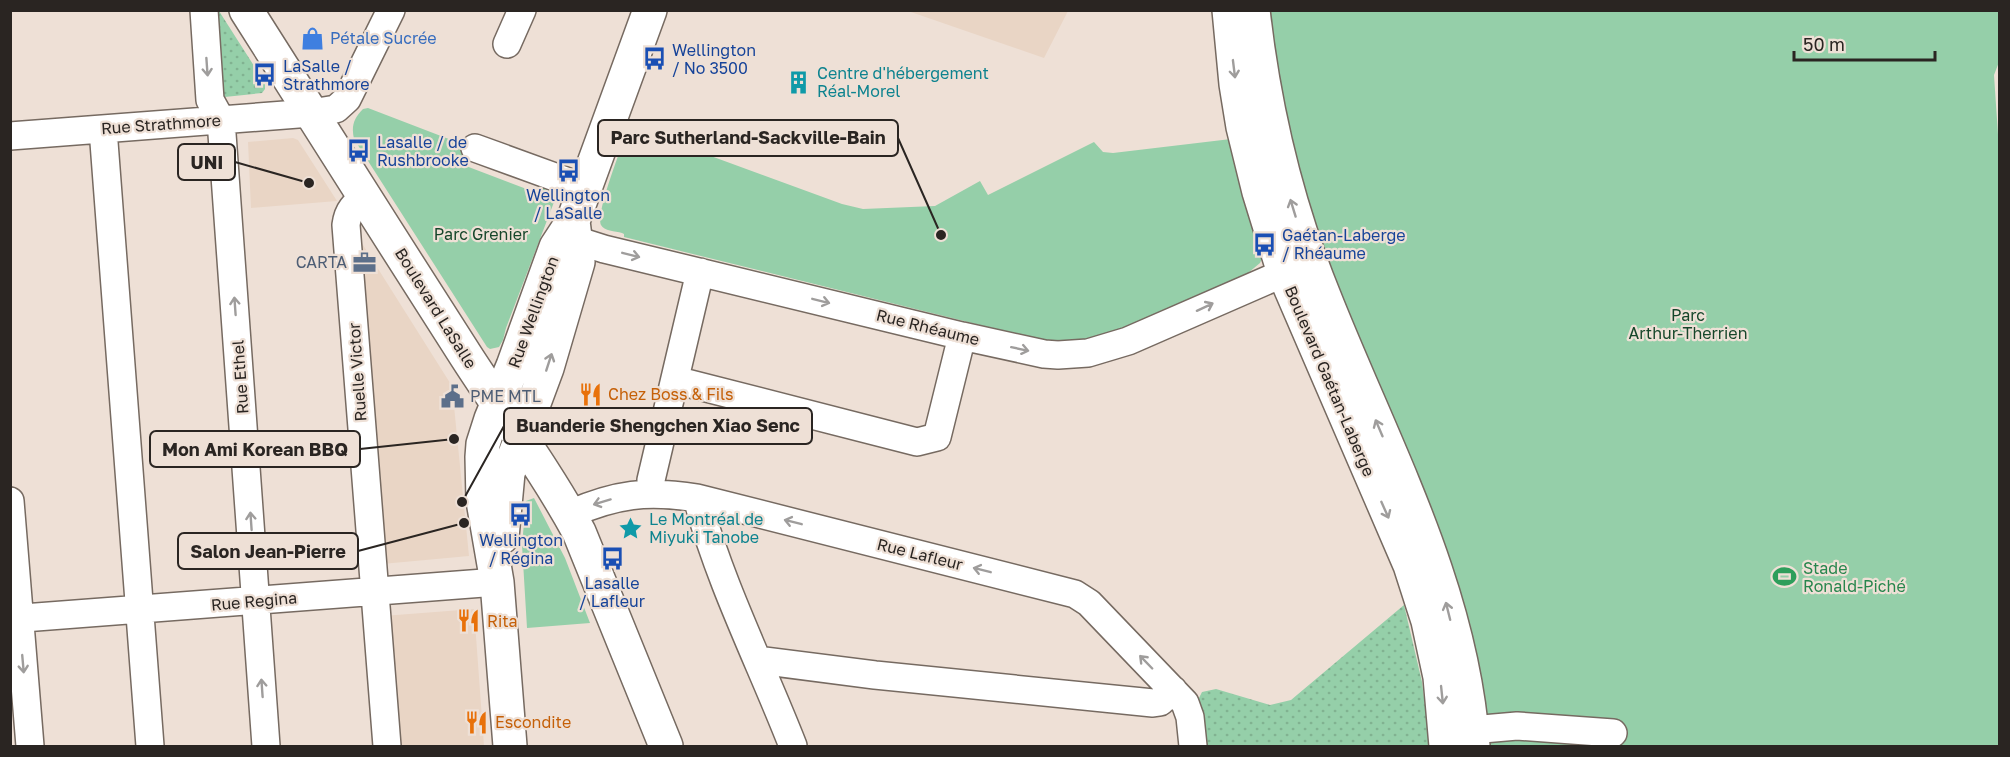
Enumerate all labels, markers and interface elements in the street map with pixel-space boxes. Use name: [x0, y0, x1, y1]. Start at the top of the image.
scale bar: [1794, 24, 1935, 62]
shop icon: Pétale Sucrée: [299, 25, 325, 51]
place label: Pétale Sucrée: [330, 28, 437, 48]
text: 50 m: [1803, 33, 1845, 55]
place label: Wellington / No 3500: [672, 40, 756, 78]
bus stop icon: Wellington / No 3500: [641, 46, 667, 72]
one-way arrow: [202, 56, 213, 76]
place label: LaSalle / Strathmore: [283, 56, 370, 94]
one-way arrow: [1229, 58, 1240, 78]
bus stop icon: LaSalle / Strathmore: [252, 62, 278, 88]
place label: Centre d'hébergement Réal-Morel: [817, 63, 989, 101]
building icon: Centre d'hébergement Réal-Morel: [786, 69, 812, 95]
street label: Rue Strathmore: [100, 110, 222, 138]
callout: Parc Sutherland-Sackville-Bain: [598, 120, 898, 156]
text: Parc Sutherland-Sackville-Bain: [610, 126, 886, 148]
place label: Lasalle / de Rushbrooke: [377, 132, 469, 170]
bus stop icon: Lasalle / de Rushbrooke: [346, 138, 372, 164]
callout: UNI: [178, 144, 235, 180]
text: UNI: [191, 151, 223, 173]
bus stop icon: Wellington / LaSalle: [555, 157, 581, 183]
place label: Wellington / LaSalle: [526, 185, 610, 223]
one-way arrow: [1287, 199, 1298, 218]
park label: Parc Grenier: [434, 224, 528, 244]
place label: Gaétan-Laberge / Rhéaume: [1282, 225, 1406, 263]
bus stop icon: Gaétan-Laberge / Rhéaume: [1251, 231, 1277, 257]
street label: Boulevard LaSalle: [391, 244, 481, 372]
office icon: CARTA: [352, 249, 378, 275]
one-way arrow: [621, 250, 640, 262]
place label: CARTA: [296, 252, 347, 272]
street label: Rue Wellington: [503, 253, 563, 371]
street label: Boulevard Gaétan-Laberge: [1281, 283, 1379, 479]
one-way arrow: [229, 296, 240, 316]
one-way arrow: [811, 296, 830, 308]
one-way arrow: [1196, 301, 1214, 313]
street label: Rue Rhéaume: [874, 305, 982, 349]
park label: Parc Arthur-Therrien: [1628, 305, 1748, 343]
street label: Ruelle Victor: [344, 322, 370, 422]
street label: Rue Ethel: [227, 339, 253, 415]
one-way arrow: [1009, 344, 1029, 355]
one-way arrow: [544, 353, 555, 372]
restaurant icon: Chez Boss & Fils: [577, 381, 603, 407]
public building icon: PME MTL: [439, 383, 465, 409]
place label: Chez Boss & Fils: [608, 384, 734, 404]
place label: PME MTL: [470, 386, 541, 406]
callout: Buanderie Shengchen Xiao Senc: [504, 408, 812, 444]
text: Buanderie Shengchen Xiao Senc: [516, 414, 800, 436]
one-way arrow: [1373, 420, 1384, 438]
callout: Mon Ami Korean BBQ: [150, 431, 360, 467]
text: Mon Ami Korean BBQ: [162, 438, 348, 460]
one-way arrow: [593, 497, 612, 508]
one-way arrow: [1380, 500, 1392, 518]
bus stop icon: Wellington / Régina: [508, 502, 534, 528]
place label: Le Montréal de Miyuki Tanobe: [649, 509, 763, 547]
one-way arrow: [245, 512, 256, 532]
place icon: Le Montréal de Miyuki Tanobe: [618, 515, 644, 541]
one-way arrow: [784, 516, 803, 528]
place label: Wellington / Régina: [479, 530, 563, 568]
callout: Salon Jean-Pierre: [178, 533, 358, 569]
street label: Rue Lafleur: [875, 534, 965, 574]
text: Salon Jean-Pierre: [190, 540, 346, 562]
bus stop icon: Lasalle / Lafleur: [599, 545, 625, 571]
place label: Stade Ronald-Piché: [1803, 558, 1906, 596]
one-way arrow: [973, 563, 992, 575]
sports icon: Stade Ronald-Piché: [1772, 564, 1798, 590]
place label: Lasalle / Lafleur: [579, 573, 645, 611]
street label: Rue Regina: [210, 587, 298, 615]
one-way arrow: [1442, 601, 1454, 620]
restaurant icon: Rita: [456, 608, 482, 634]
place label: Rita: [487, 611, 518, 631]
one-way arrow: [18, 654, 29, 673]
one-way arrow: [1139, 655, 1154, 670]
one-way arrow: [256, 679, 267, 699]
one-way arrow: [1437, 685, 1448, 705]
restaurant icon: Escondite: [464, 709, 490, 735]
place label: Escondite: [495, 712, 571, 732]

